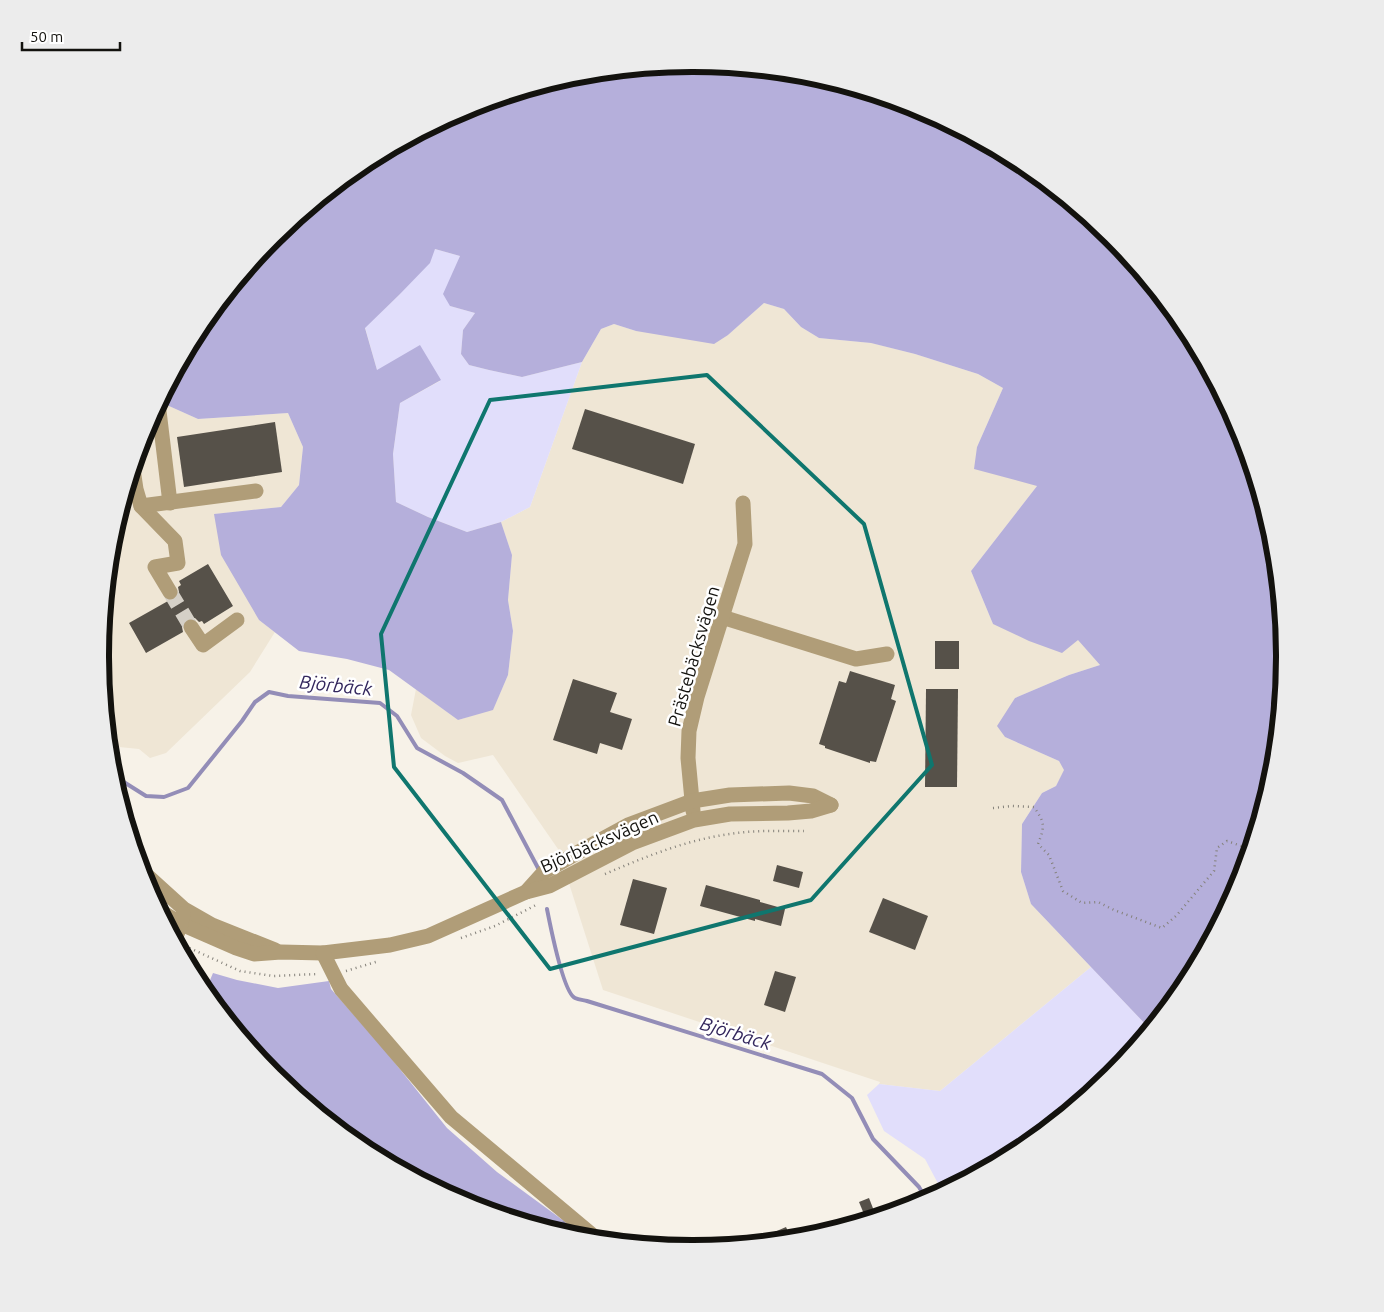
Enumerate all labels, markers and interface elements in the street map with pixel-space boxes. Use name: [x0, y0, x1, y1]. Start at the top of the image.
scale bar: [22, 20, 120, 52]
text: 50 m: [30, 28, 63, 45]
street label: Prästebäcksvägen: [663, 583, 723, 729]
water label: Björbäck: [298, 670, 374, 700]
street label: Björbäcksvägen: [537, 806, 661, 876]
water label: Björbäck: [698, 1012, 775, 1054]

